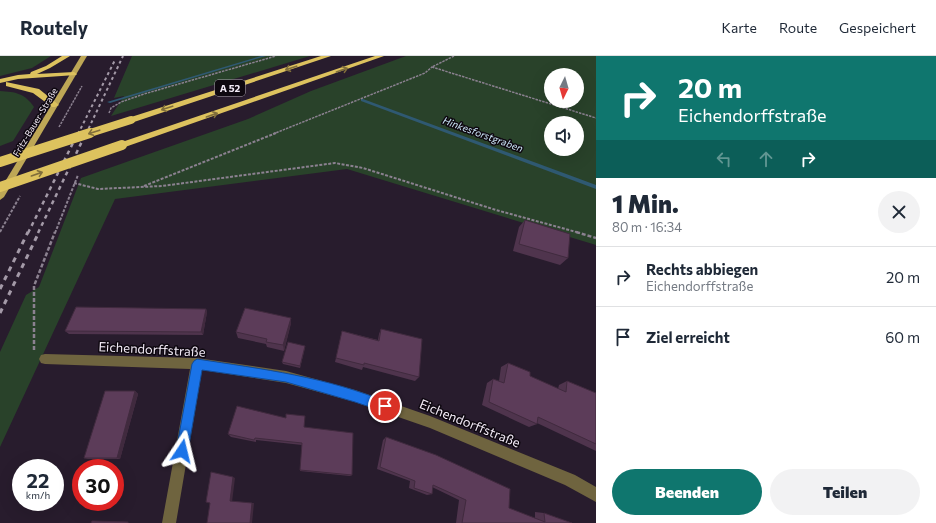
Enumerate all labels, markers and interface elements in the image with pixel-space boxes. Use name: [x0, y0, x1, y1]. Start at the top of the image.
text: Routely: [20, 16, 88, 39]
text: Karte: [722, 19, 757, 36]
text: Route: [779, 19, 817, 36]
text: Gespeichert: [839, 19, 916, 36]
one-way arrow: [285, 65, 298, 72]
one-way arrow: [336, 65, 348, 73]
north arrow: [544, 68, 584, 108]
map controls: [544, 68, 584, 156]
text: 20 m: [678, 70, 742, 104]
icon: right: [612, 72, 664, 124]
road number: A 52: [215, 80, 245, 96]
street label: Fritz-Bauer-Straße: [10, 86, 60, 158]
text: Eichendorffstraße: [678, 104, 827, 126]
one-way arrow: [161, 105, 174, 112]
one-way arrow: [205, 111, 218, 118]
water label: Hinkesforstgraben: [441, 114, 525, 154]
button: sound: [544, 116, 584, 156]
one-way arrow: [88, 129, 101, 136]
icon: left: [713, 148, 735, 170]
icon: ahead: [755, 148, 777, 170]
icon: right: [797, 148, 819, 170]
one-way arrow: [31, 170, 43, 178]
text: 1 Min.: [612, 189, 679, 218]
button: close: [878, 191, 920, 233]
text: 80 m · 16:34: [612, 219, 682, 235]
text: Rechts abbiegen: [646, 260, 758, 278]
icon: right: [612, 266, 634, 288]
text: 20 m: [886, 268, 920, 286]
text: Eichendorffstraße: [646, 278, 753, 294]
icon: arrive: [612, 326, 634, 348]
text: Ziel erreicht: [646, 328, 730, 346]
text: 60 m: [885, 328, 920, 346]
street label: Eichendorffstraße: [98, 338, 206, 360]
pin: [368, 389, 402, 423]
icon: arrive: [374, 395, 396, 417]
street label: Eichendorffstraße: [417, 395, 523, 451]
position arrow: [161, 430, 203, 472]
speed limit sign: 30: [72, 459, 124, 511]
text: 22: [27, 468, 49, 492]
button: Beenden: [612, 469, 762, 515]
button: Teilen: [770, 469, 920, 515]
text: km/h: [26, 489, 50, 501]

